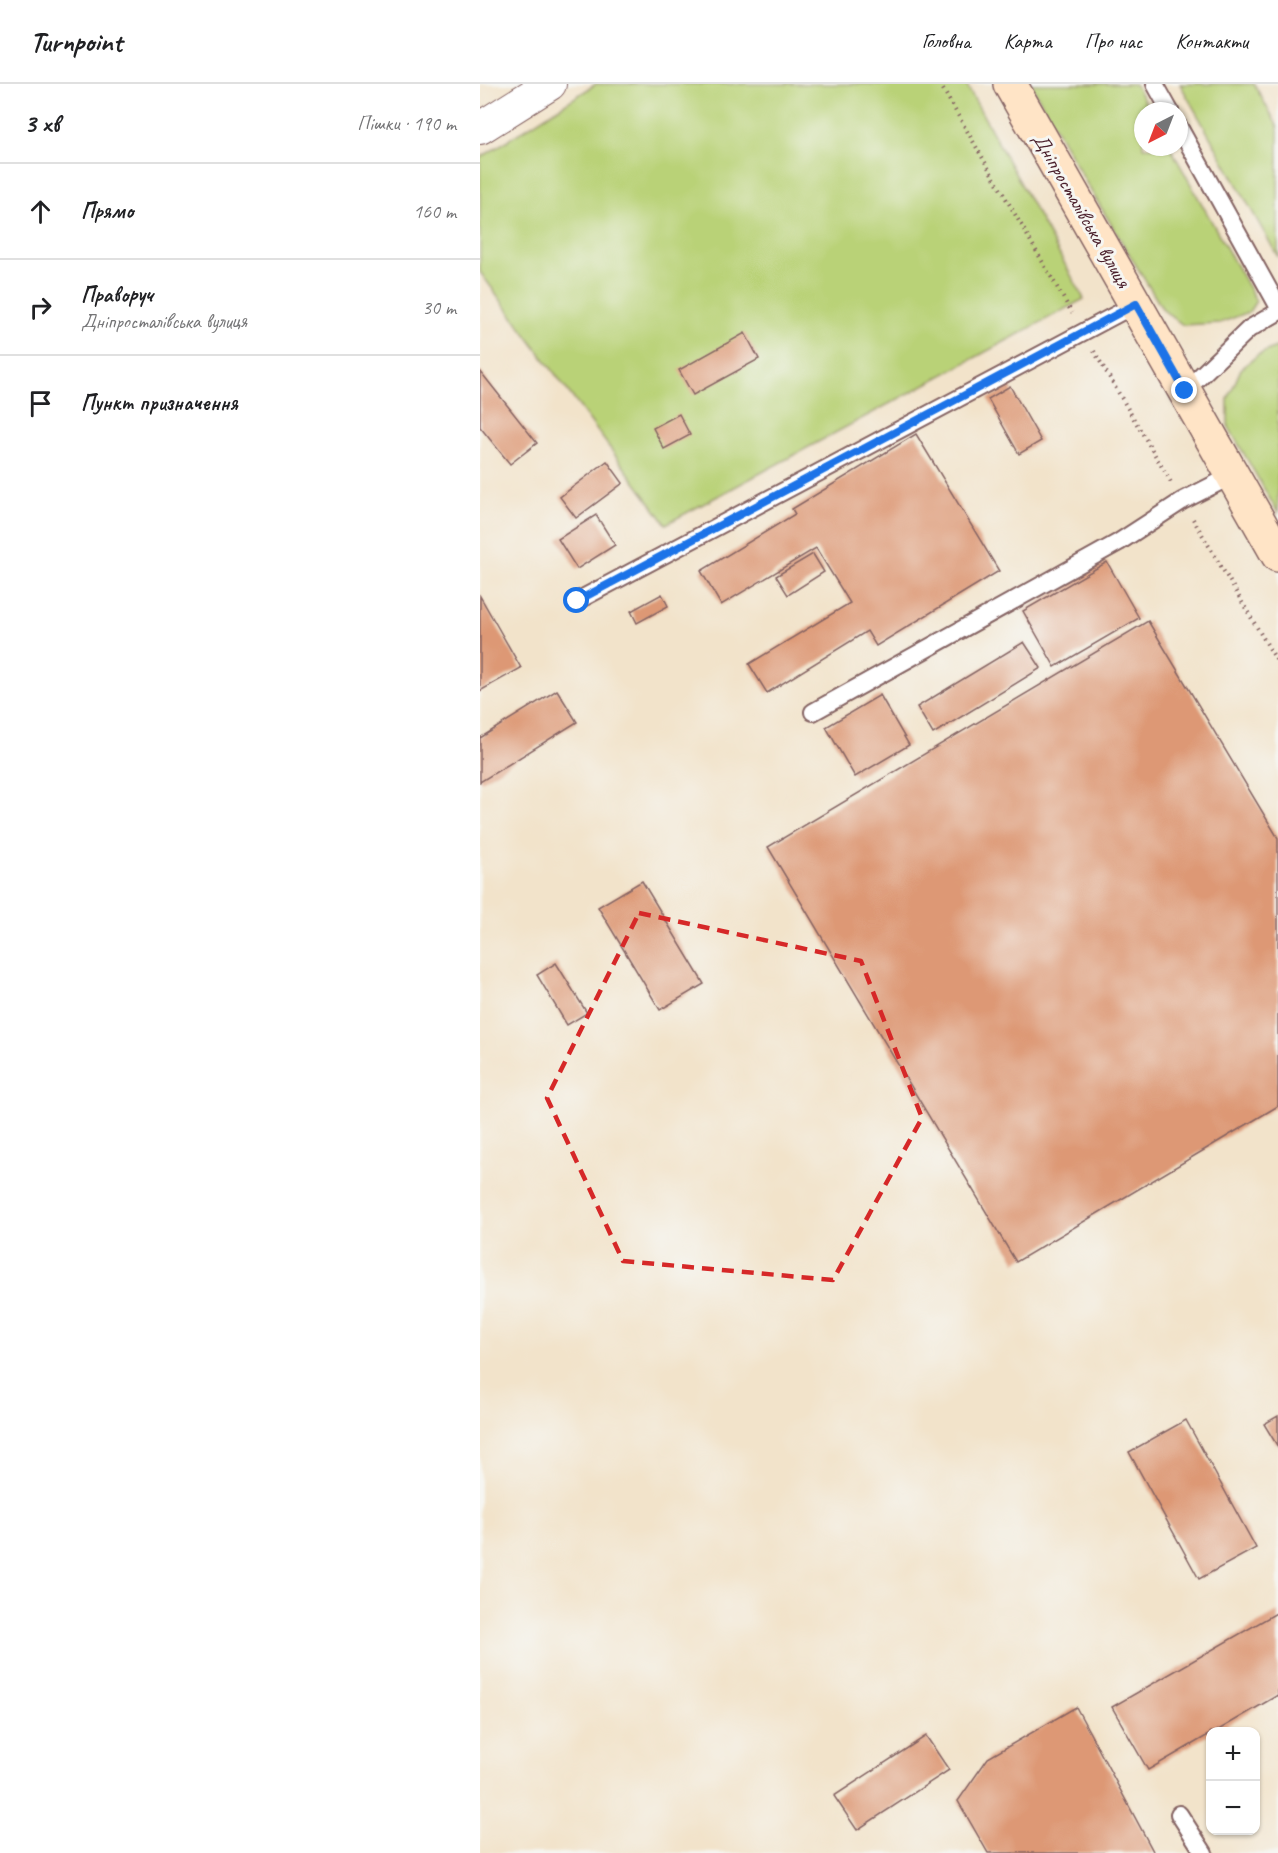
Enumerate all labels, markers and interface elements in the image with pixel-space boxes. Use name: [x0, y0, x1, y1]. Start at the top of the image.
text: Turnpoint: [30, 24, 122, 59]
text: Головна: [922, 28, 971, 54]
text: Карта: [1004, 28, 1052, 54]
text: Про нас: [1085, 28, 1142, 54]
text: Контакти: [1175, 28, 1248, 54]
north arrow: [1134, 102, 1188, 156]
text: 3 хв: [24, 107, 59, 140]
text: Пішки · 190 m: [357, 111, 456, 136]
street label: Дніпросталівська вулиця: [1027, 128, 1138, 293]
icon: ahead: [24, 195, 57, 228]
text: Прямо: [81, 197, 133, 225]
text: 160 m: [413, 199, 456, 224]
text: Праворуч: [81, 281, 153, 309]
icon: right: [24, 291, 57, 324]
text: 30 m: [422, 295, 456, 320]
text: Дніпросталівська вулиця: [81, 309, 247, 334]
route end: [1171, 377, 1197, 403]
icon: arrive: [24, 387, 57, 420]
text: Пункт призначення: [81, 389, 238, 417]
route start: [563, 587, 589, 613]
map controls: [1206, 1727, 1260, 1835]
button: +: [1206, 1727, 1260, 1781]
button: −: [1206, 1781, 1260, 1835]

